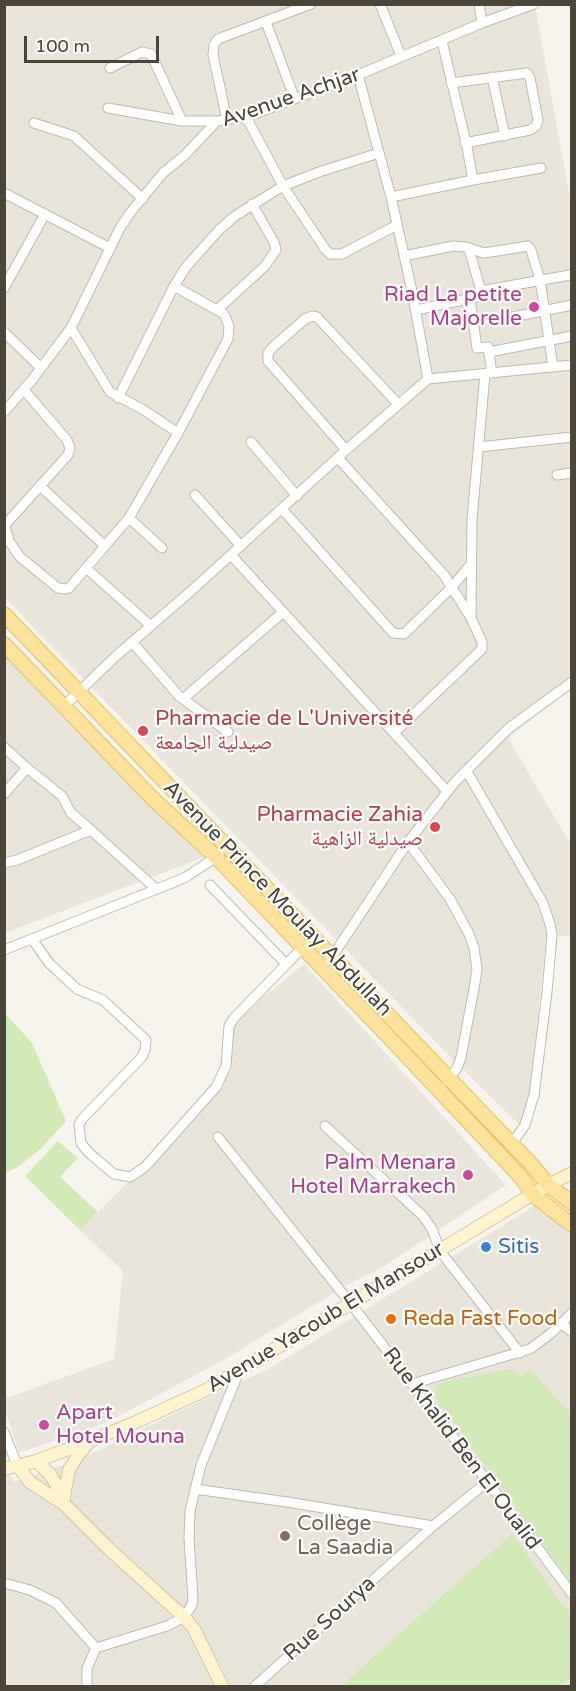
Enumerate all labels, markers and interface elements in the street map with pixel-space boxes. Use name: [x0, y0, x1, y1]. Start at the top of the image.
scale bar: [27, 24, 162, 62]
text: 100 m: [35, 35, 90, 57]
street label: Avenue Achjar: [218, 62, 364, 134]
place label: Riad La petite Majorelle: [384, 282, 522, 332]
marker: Riad La petite Majorelle: [527, 300, 541, 314]
place label: Pharmacie de L'Université صيدلية الجامعة: [155, 706, 413, 756]
marker: Pharmacie de L'Université صيدلية الجامعة: [136, 724, 150, 738]
street label: Avenue Prince Moulay Abdullah: [157, 776, 397, 1022]
place label: Pharmacie Zahia صيدلية الزاهية: [257, 802, 423, 852]
marker: Pharmacie Zahia صيدلية الزاهية: [428, 820, 442, 834]
place label: Palm Menara Hotel Marrakech: [290, 1150, 456, 1200]
marker: Palm Menara Hotel Marrakech: [461, 1168, 475, 1182]
place label: Sitis: [498, 1234, 539, 1260]
street label: Avenue Yacoub El Mansour: [203, 1237, 449, 1399]
marker: Sitis: [479, 1240, 493, 1254]
place label: Reda Fast Food: [403, 1306, 558, 1332]
marker: Reda Fast Food: [384, 1312, 398, 1326]
street label: Rue Khalid Ben El Oualid: [377, 1343, 545, 1555]
place label: Apart Hotel Mouna: [56, 1400, 185, 1450]
marker: Apart Hotel Mouna: [37, 1418, 51, 1432]
place label: Collège La Saadia: [297, 1511, 393, 1561]
marker: Collège La Saadia: [278, 1529, 292, 1543]
street label: Rue Sourya: [279, 1571, 381, 1667]

